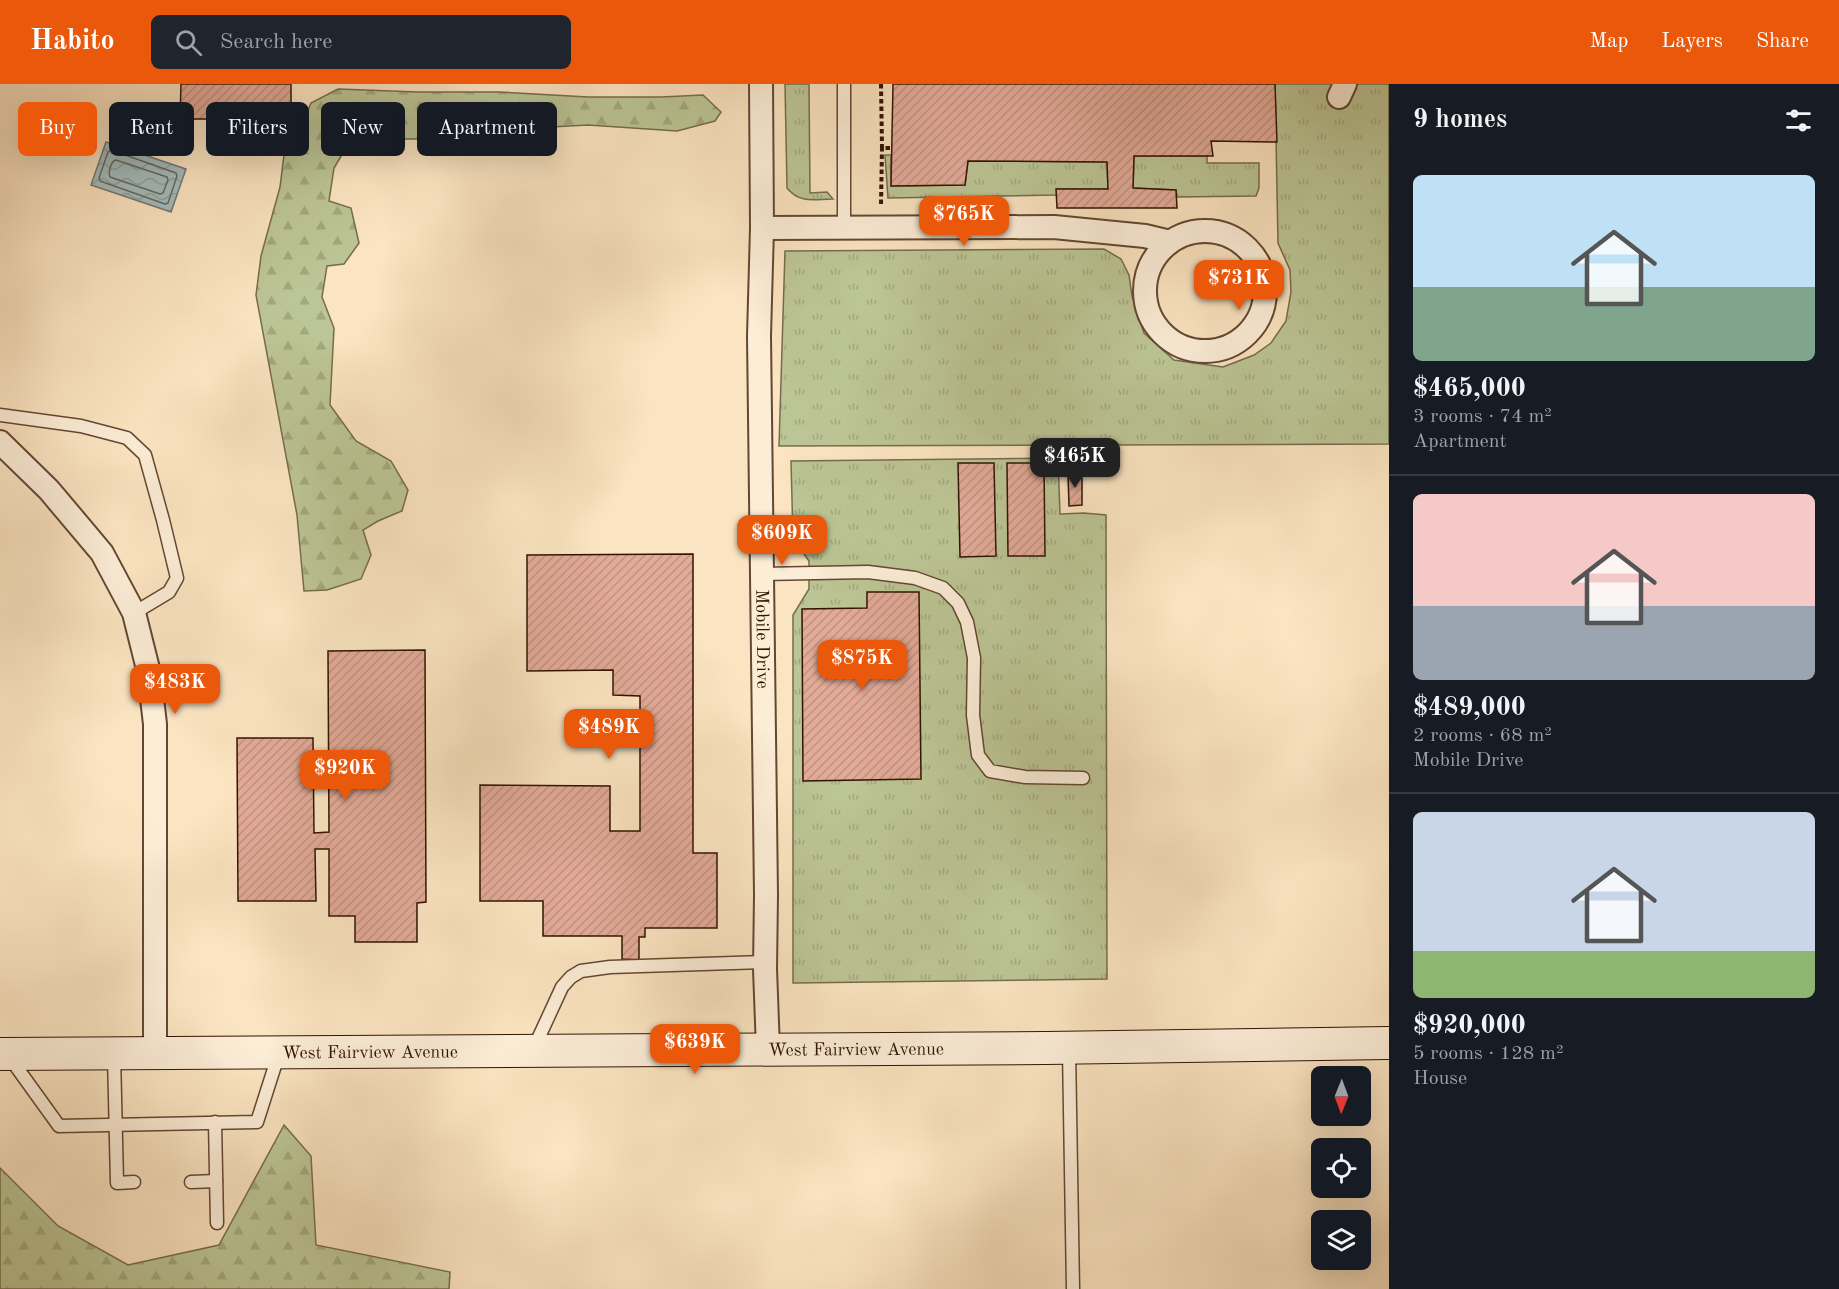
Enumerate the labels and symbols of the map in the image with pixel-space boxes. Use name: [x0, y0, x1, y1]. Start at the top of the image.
pin: $765K: [922, 196, 1006, 247]
pin: $731K: [1197, 260, 1281, 311]
pin: $465K: [1033, 438, 1117, 489]
pin: $609K: [740, 515, 824, 566]
street label: Mobile Drive: [752, 589, 771, 689]
pin: $875K: [820, 640, 904, 691]
pin: $483K: [133, 664, 217, 715]
pin: $489K: [567, 709, 651, 760]
pin: $920K: [303, 750, 387, 801]
pin: $639K: [653, 1024, 737, 1075]
street label: West Fairview Avenue: [768, 1041, 944, 1060]
street label: West Fairview Avenue: [282, 1043, 458, 1062]
north arrow: [1311, 1066, 1371, 1126]

